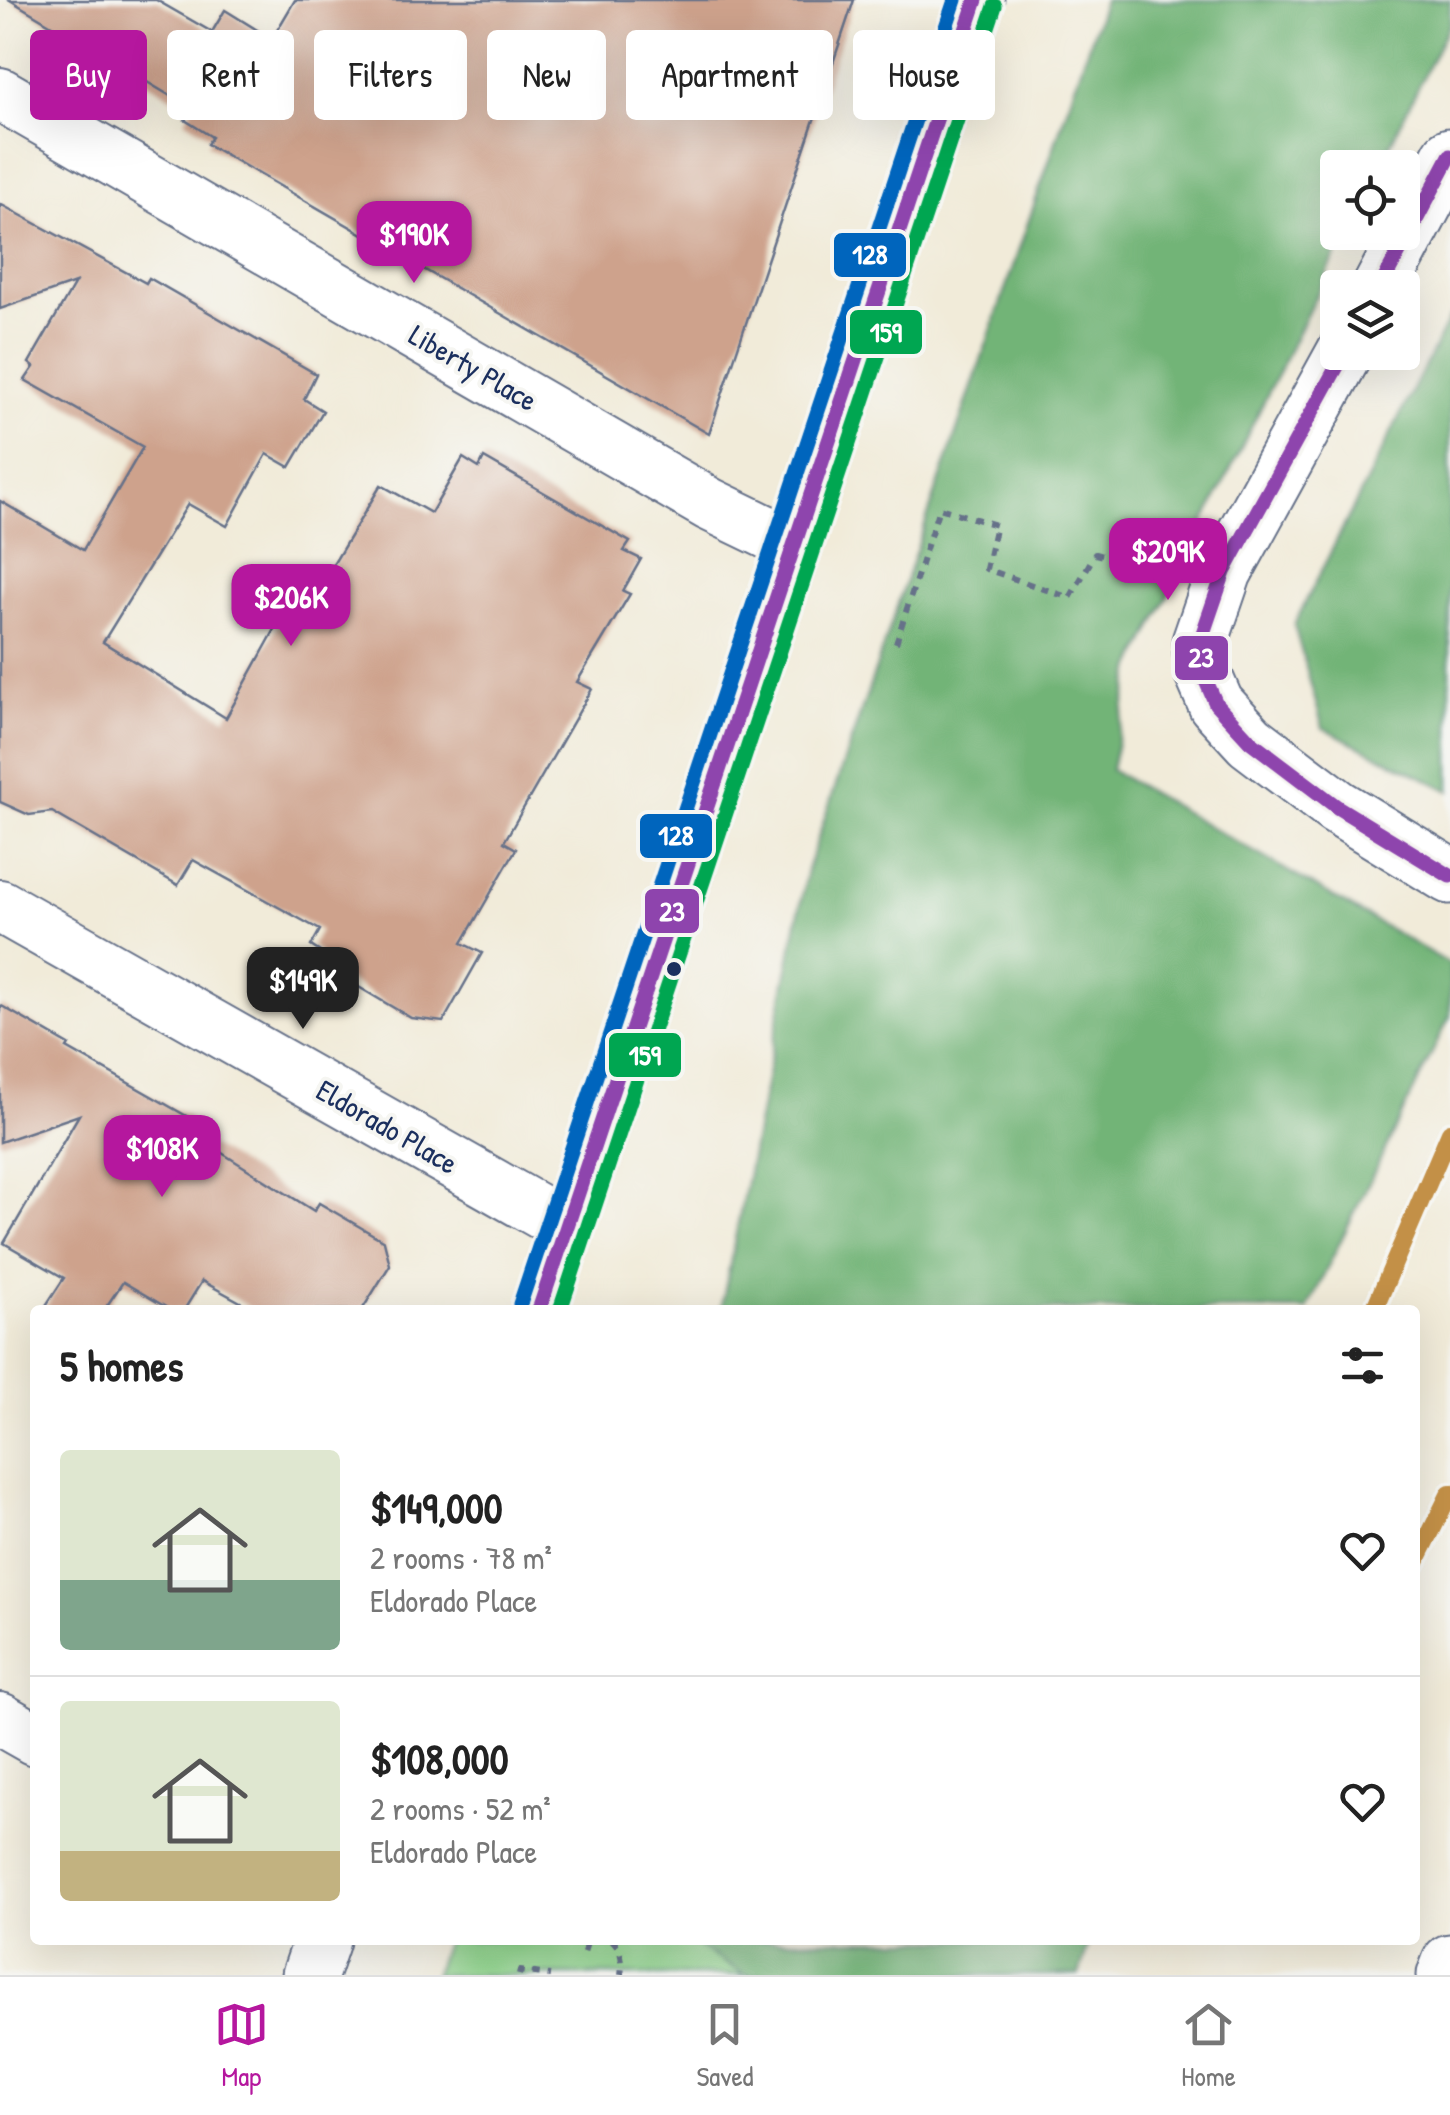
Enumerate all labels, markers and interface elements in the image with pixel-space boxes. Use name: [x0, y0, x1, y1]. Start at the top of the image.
chip: Buy: [30, 30, 147, 120]
chip: Rent: [167, 30, 294, 120]
chip: Filters: [314, 30, 467, 120]
chip: New: [487, 30, 606, 120]
chip: Apartment: [626, 30, 833, 120]
chip: House: [853, 30, 995, 120]
map controls: [1320, 150, 1420, 370]
button: locate: [1320, 150, 1420, 250]
pin: $190K: [344, 201, 484, 286]
text: $190K: [379, 212, 449, 255]
line badge: 128: [832, 231, 908, 279]
text: 128: [852, 235, 888, 273]
button: layers: [1320, 270, 1420, 370]
line badge: 159: [848, 308, 924, 356]
text: 159: [870, 313, 902, 351]
street label: Liberty Place: [402, 314, 545, 420]
pin: $209K: [1098, 518, 1238, 603]
text: $209K: [1131, 529, 1205, 572]
pin: $206K: [221, 564, 361, 649]
text: $206K: [253, 575, 329, 618]
line badge: 23: [1173, 634, 1230, 682]
text: 23: [1188, 638, 1214, 676]
line badge: 128: [638, 812, 714, 860]
text: 128: [658, 816, 694, 854]
line badge: 23: [643, 887, 701, 935]
text: 23: [659, 892, 685, 930]
pin: $149K: [233, 947, 373, 1032]
text: $149K: [269, 958, 337, 1001]
unlabelled marker: [664, 959, 684, 979]
line badge: 159: [607, 1031, 683, 1079]
text: 159: [629, 1036, 661, 1074]
street label: Eldorado Place: [310, 1070, 465, 1183]
pin: $108K: [92, 1115, 232, 1200]
text: $108K: [126, 1126, 198, 1169]
text: 5 homes: [60, 1337, 183, 1394]
icon: filters: [1335, 1338, 1390, 1393]
text: $149,000: [370, 1479, 503, 1536]
icon: home: [140, 1490, 260, 1610]
icon: heart: [1335, 1523, 1390, 1578]
text: 2 rooms · 78 m²: [370, 1536, 552, 1579]
text: Eldorado Place: [370, 1579, 537, 1622]
text: $108,000: [370, 1730, 508, 1787]
icon: home: [140, 1741, 260, 1861]
icon: heart: [1335, 1774, 1390, 1829]
text: 2 rooms · 52 m²: [370, 1787, 551, 1830]
text: Eldorado Place: [370, 1830, 537, 1873]
tab: Map: [214, 1997, 269, 2095]
tab: Saved: [696, 1997, 754, 2095]
tab: Home: [1181, 1997, 1236, 2095]

